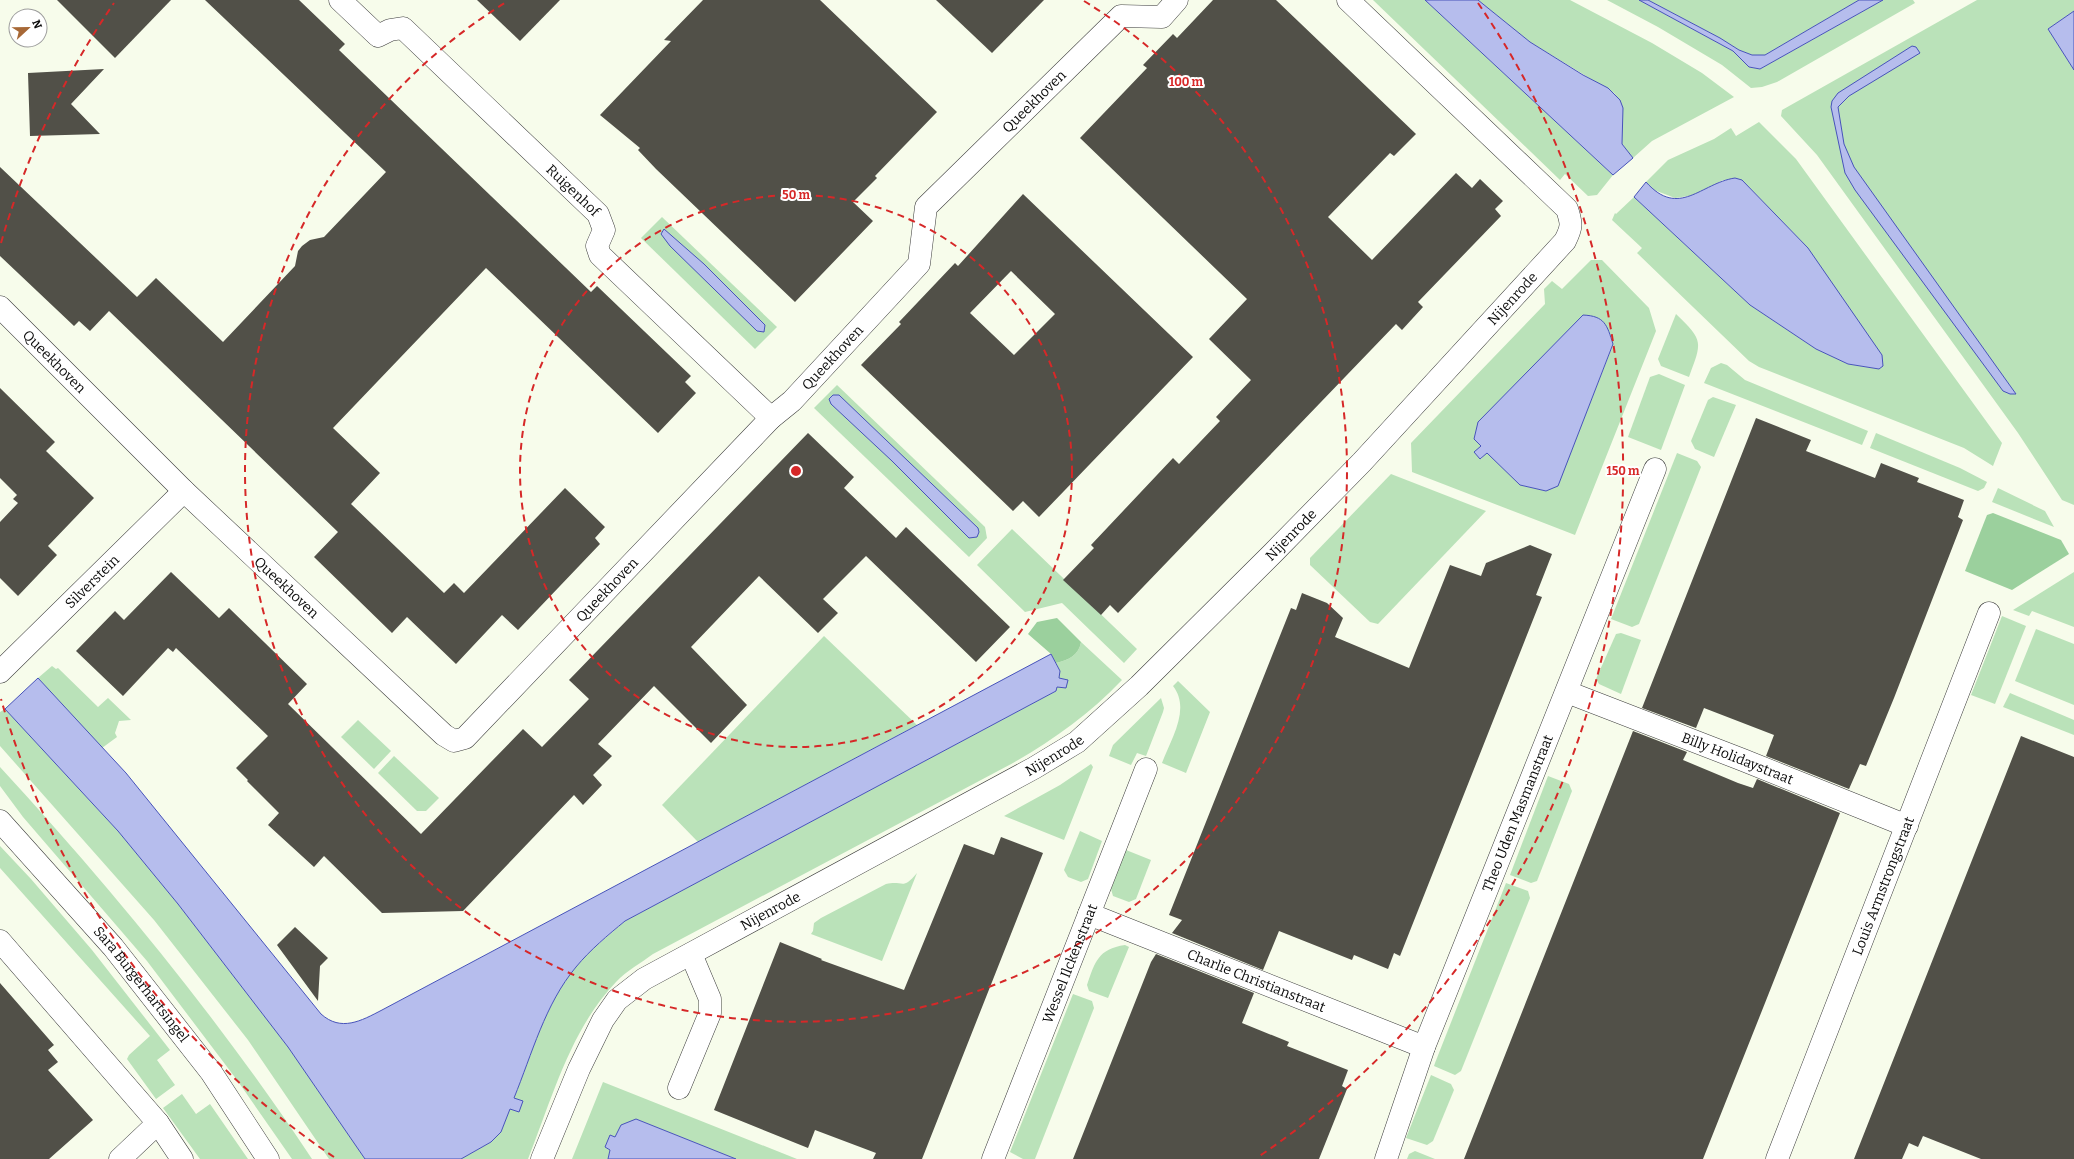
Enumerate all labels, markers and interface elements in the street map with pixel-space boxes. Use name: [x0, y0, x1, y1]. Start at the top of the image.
north arrow: [8, 8, 48, 48]
text: N: [29, 18, 45, 31]
street label: Queekhoven: [999, 66, 1069, 136]
text: 100 m: [1169, 75, 1204, 89]
street label: Ruigenhof: [543, 161, 604, 221]
text: 50 m: [782, 188, 810, 202]
street label: Nijenrode: [1484, 268, 1541, 328]
street label: Queekhoven: [798, 321, 867, 393]
street label: Queekhoven: [19, 326, 90, 397]
centre of rings: [789, 464, 803, 478]
text: 150 m: [1607, 464, 1640, 478]
street label: Nijenrode: [1262, 505, 1320, 564]
street label: Silverstein: [61, 551, 123, 612]
street label: Queekhoven: [251, 553, 323, 622]
street label: Queekhoven: [572, 554, 641, 625]
street label: Billy Holidaystraat: [1679, 729, 1796, 788]
street label: Nijenrode: [1022, 731, 1088, 780]
street label: Theo Uden Masmanstraat: [1478, 732, 1556, 894]
street label: Louis Armstrongstraat: [1848, 814, 1918, 958]
street label: Nijenrode: [737, 888, 803, 934]
street label: Wessel Ilckenstraat: [1039, 901, 1101, 1026]
street label: Sara Burgerhartsingel: [90, 923, 193, 1045]
street label: Charlie Christianstraat: [1185, 945, 1328, 1016]

